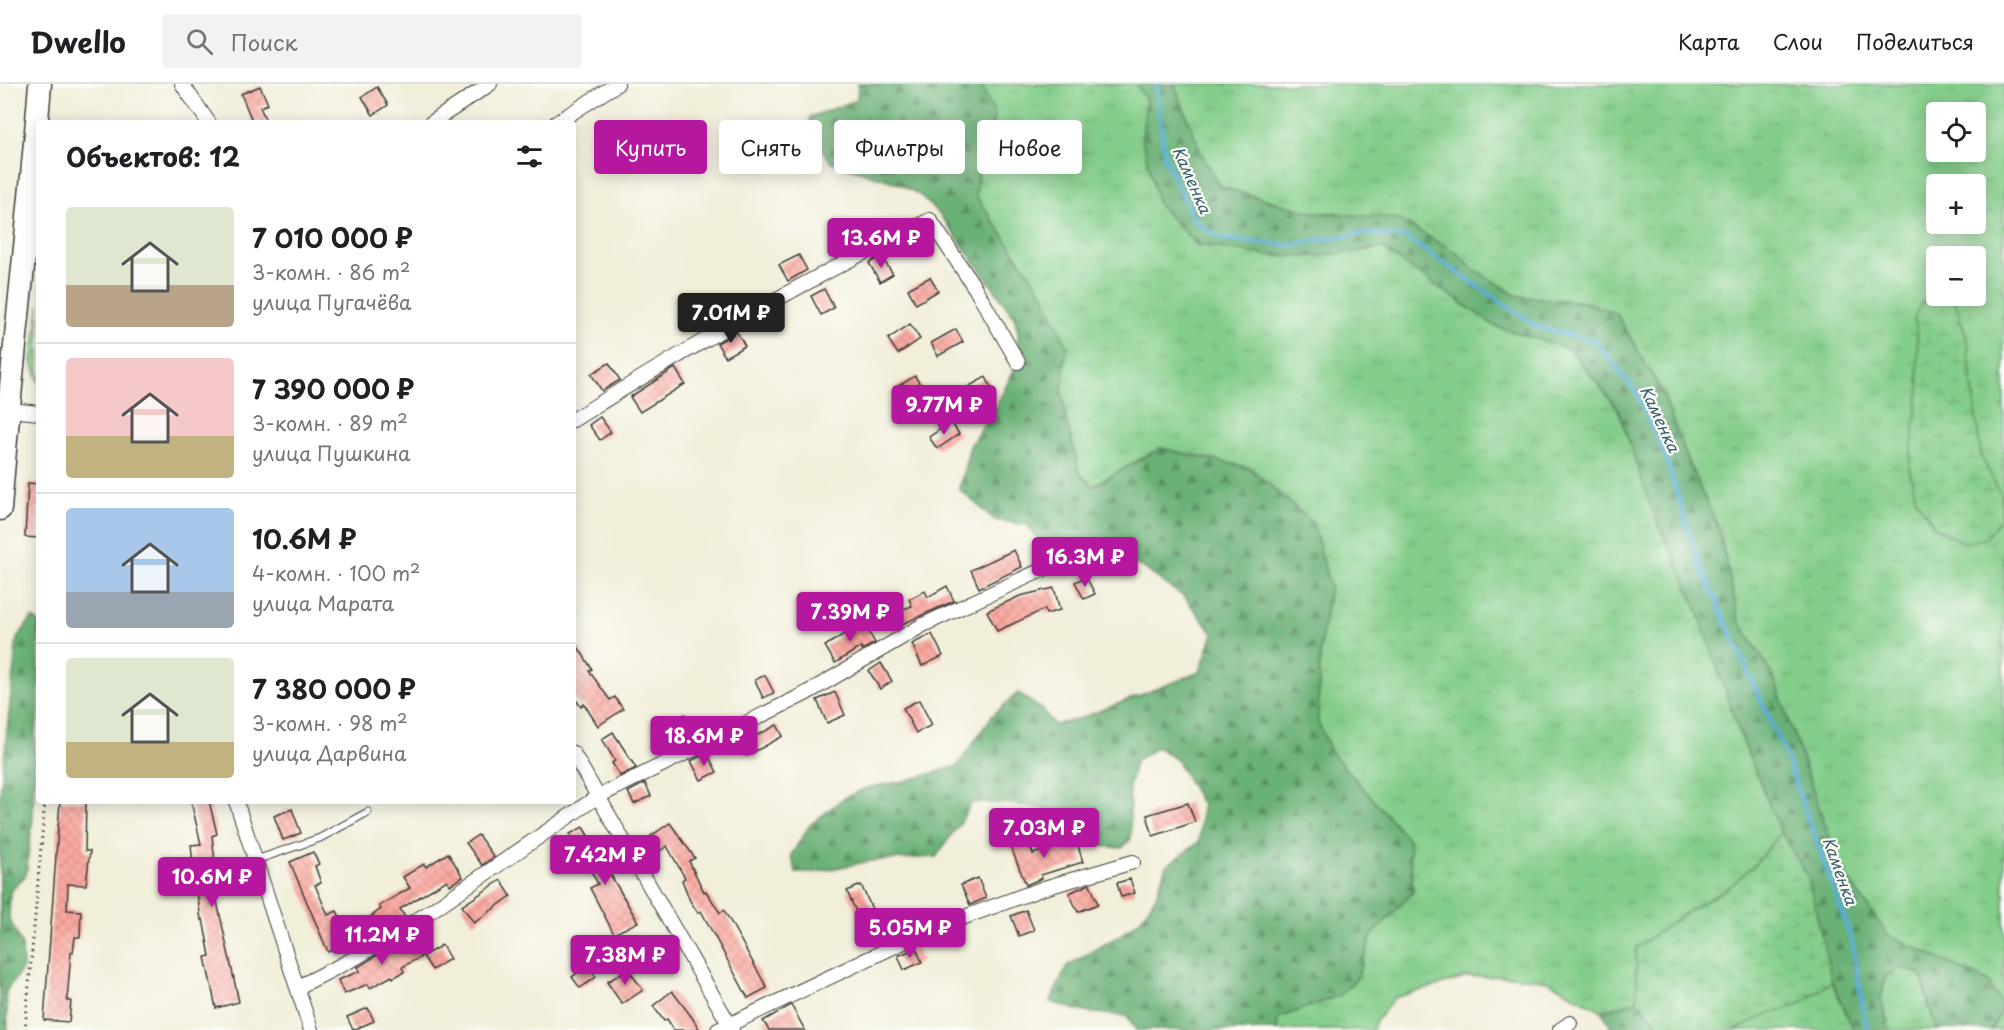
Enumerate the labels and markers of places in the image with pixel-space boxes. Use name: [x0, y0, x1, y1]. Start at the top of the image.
pin: 13.6M ₽: [826, 218, 936, 269]
pin: 7.01M ₽: [676, 293, 786, 344]
pin: 9.77M ₽: [889, 385, 999, 436]
pin: 16.3M ₽: [1030, 537, 1140, 588]
pin: 7.39M ₽: [795, 592, 905, 643]
pin: 18.6M ₽: [649, 716, 759, 767]
pin: 7.03M ₽: [989, 808, 1099, 859]
pin: 7.42M ₽: [550, 835, 660, 886]
pin: 10.6M ₽: [157, 857, 267, 908]
pin: 5.05M ₽: [855, 908, 965, 959]
pin: 11.2M ₽: [327, 915, 437, 966]
pin: 7.38M ₽: [570, 935, 680, 986]

